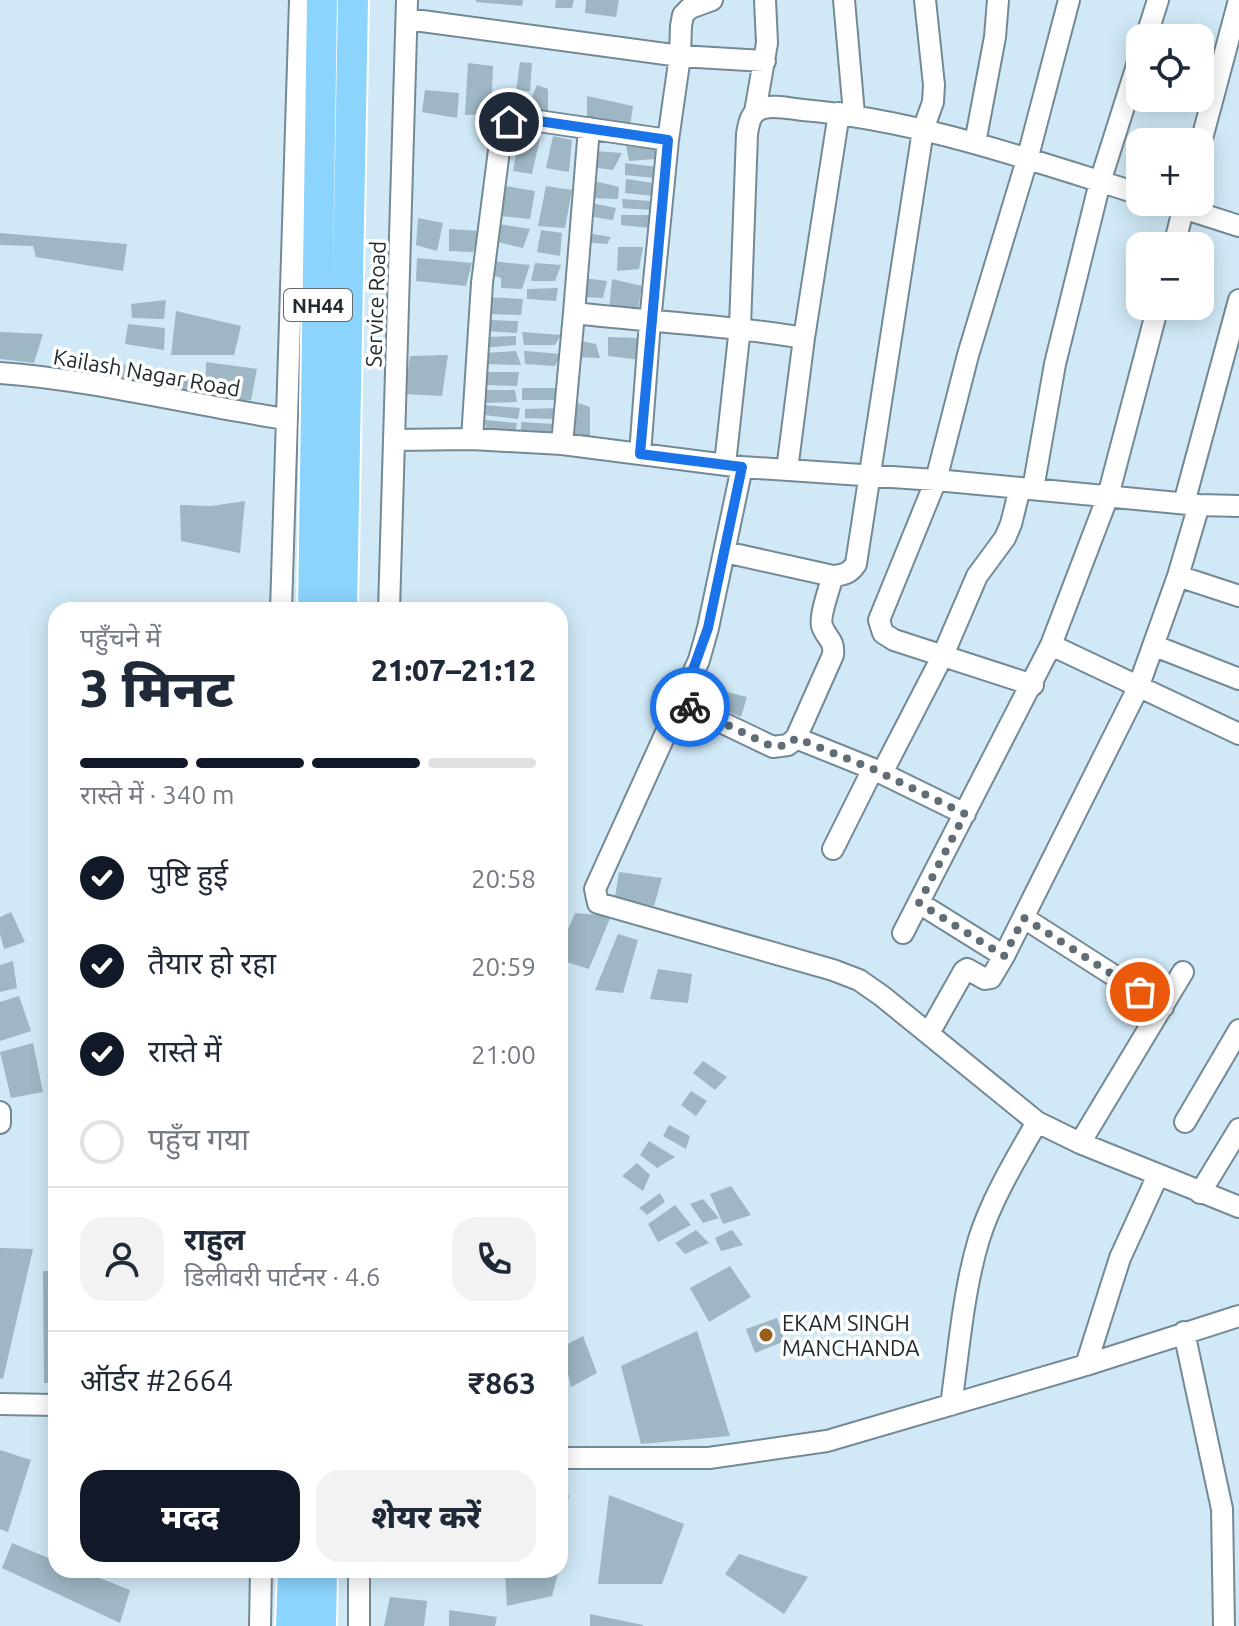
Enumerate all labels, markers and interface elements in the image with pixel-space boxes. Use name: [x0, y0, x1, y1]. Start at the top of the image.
map controls: [1126, 24, 1214, 320]
button: locate: [1126, 24, 1214, 112]
pin: [475, 88, 543, 156]
icon: home: [487, 100, 531, 144]
button: +: [1126, 128, 1214, 216]
button: −: [1126, 232, 1214, 320]
street label: Service Road: [360, 240, 390, 368]
road number: NH44: [284, 289, 352, 321]
street label: Kailash Nagar Road: [52, 343, 242, 401]
text: पहुँचने में: [80, 623, 161, 652]
text: 21:07–21:12: [371, 653, 536, 687]
text: 3 मिनट: [80, 659, 234, 717]
courier: [650, 667, 730, 747]
icon: bike: [668, 685, 712, 729]
text: रास्ते में · 340 m: [80, 780, 235, 809]
icon: check: [80, 856, 124, 900]
text: पुष्टि हुई: [148, 858, 228, 892]
text: 20:58: [471, 864, 536, 893]
icon: check: [80, 944, 124, 988]
text: तैयार हो रहा: [148, 946, 276, 980]
text: 20:59: [471, 952, 536, 981]
pin: [1106, 958, 1174, 1026]
icon: bag: [1118, 970, 1162, 1014]
icon: check: [80, 1032, 124, 1076]
text: रास्ते में: [148, 1034, 222, 1068]
text: 21:00: [471, 1040, 536, 1069]
text: पहुँच गया: [148, 1122, 249, 1156]
button: person: [80, 1217, 164, 1301]
button: phone: [452, 1217, 536, 1301]
text: राहुल: [184, 1222, 245, 1256]
text: डिलीवरी पार्टनर · 4.6: [184, 1262, 380, 1291]
place label: EKAM SINGH MANCHANDA: [782, 1310, 920, 1360]
marker: EKAM SINGH MANCHANDA: [757, 1326, 775, 1344]
text: ऑर्डर #2664: [80, 1363, 233, 1397]
text: ₹863: [468, 1366, 536, 1400]
button: मदद: [80, 1470, 300, 1562]
button: शेयर करें: [316, 1470, 536, 1562]

